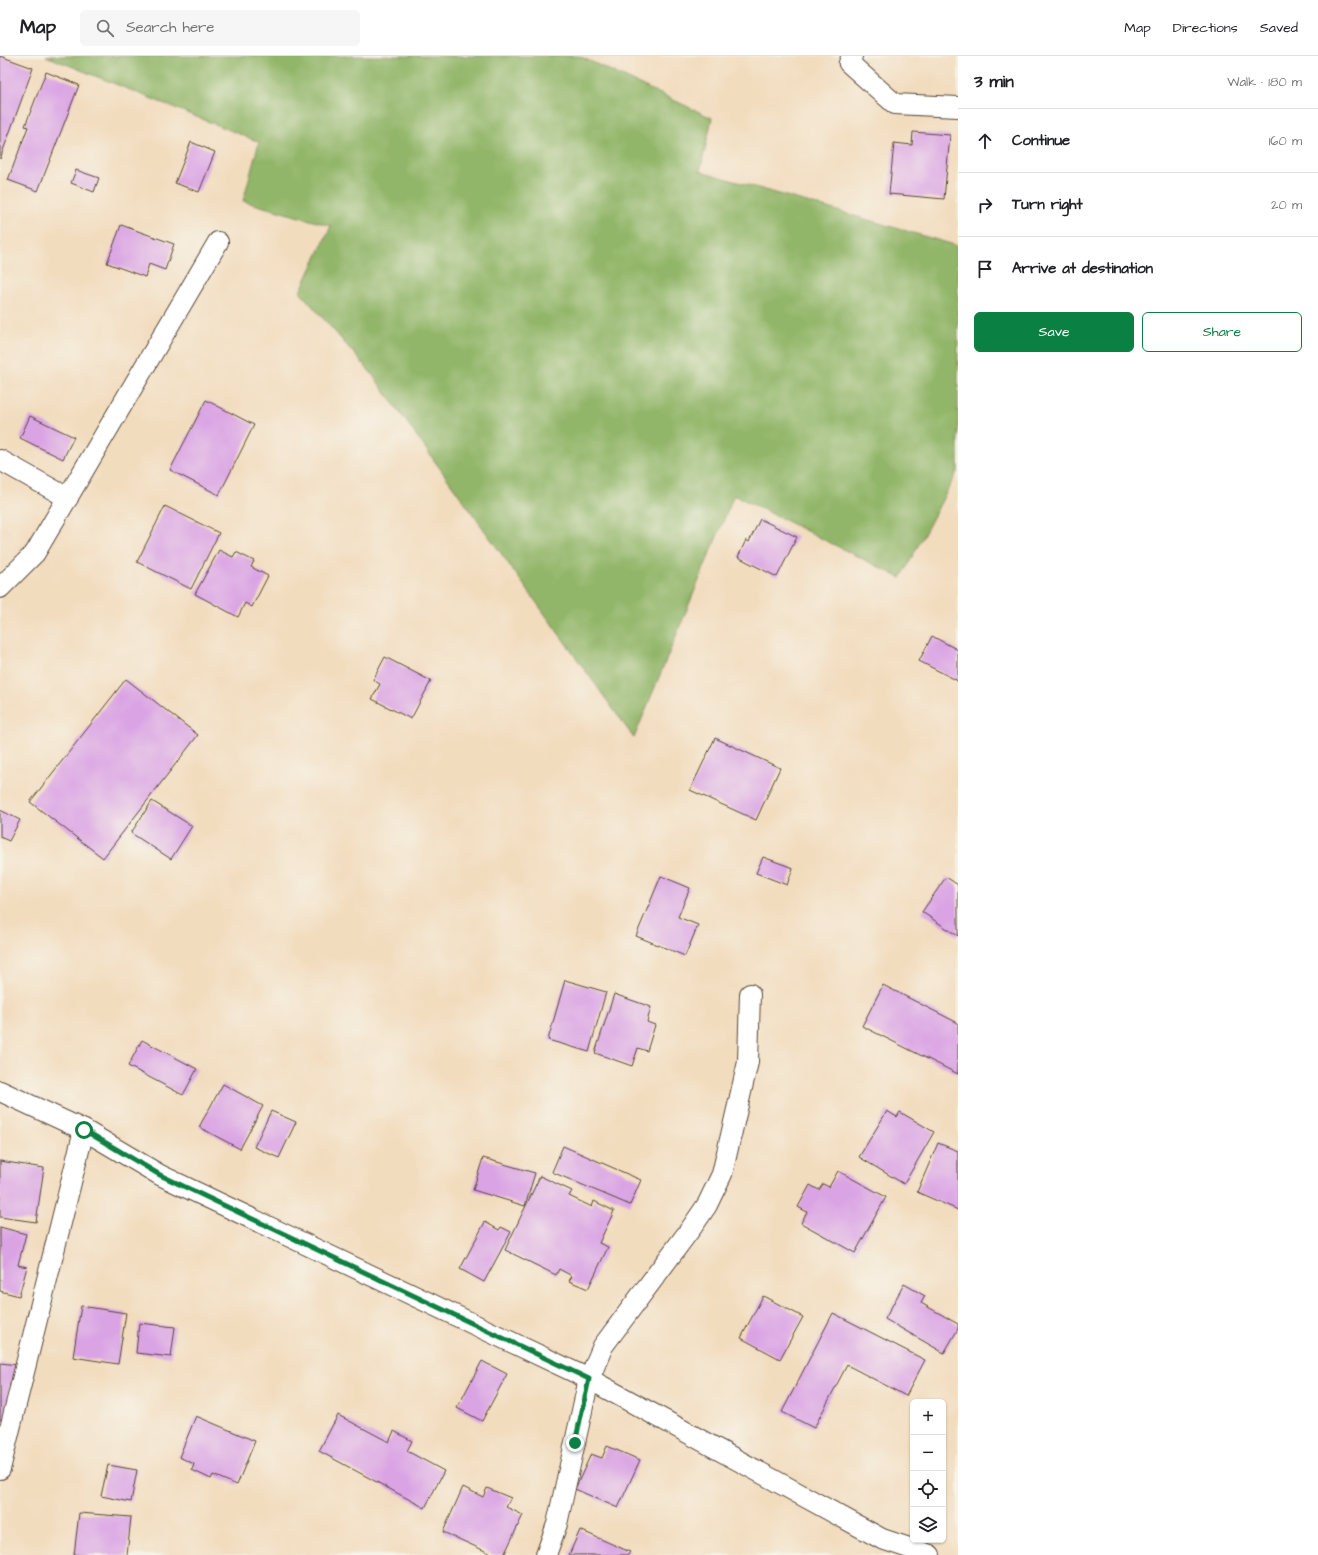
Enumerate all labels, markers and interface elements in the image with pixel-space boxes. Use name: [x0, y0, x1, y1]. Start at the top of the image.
search box: [80, 10, 360, 46]
text: Map: [20, 14, 56, 41]
icon: search: [94, 17, 116, 39]
text: Search here: [126, 17, 215, 38]
text: Map: [1124, 18, 1151, 38]
text: Directions: [1173, 18, 1238, 38]
text: Saved: [1260, 18, 1298, 38]
text: 3 min: [974, 70, 1014, 94]
text: Walk · 180 m: [1227, 73, 1302, 91]
icon: ahead: [974, 130, 996, 152]
text: Continue: [1012, 130, 1070, 151]
text: 160 m: [1269, 132, 1302, 150]
icon: right: [974, 194, 996, 216]
text: Turn right: [1012, 194, 1083, 215]
text: 20 m: [1271, 196, 1302, 214]
icon: arrive: [974, 258, 996, 280]
text: Arrive at destination: [1012, 258, 1153, 279]
button: Save: [974, 312, 1134, 352]
button: Share: [1142, 312, 1302, 352]
route start: [75, 1121, 93, 1139]
map controls: [910, 1399, 946, 1543]
button: +: [910, 1399, 946, 1435]
route end: [566, 1434, 584, 1452]
button: −: [910, 1435, 946, 1471]
button: locate: [910, 1471, 946, 1507]
button: layers: [910, 1507, 946, 1543]

